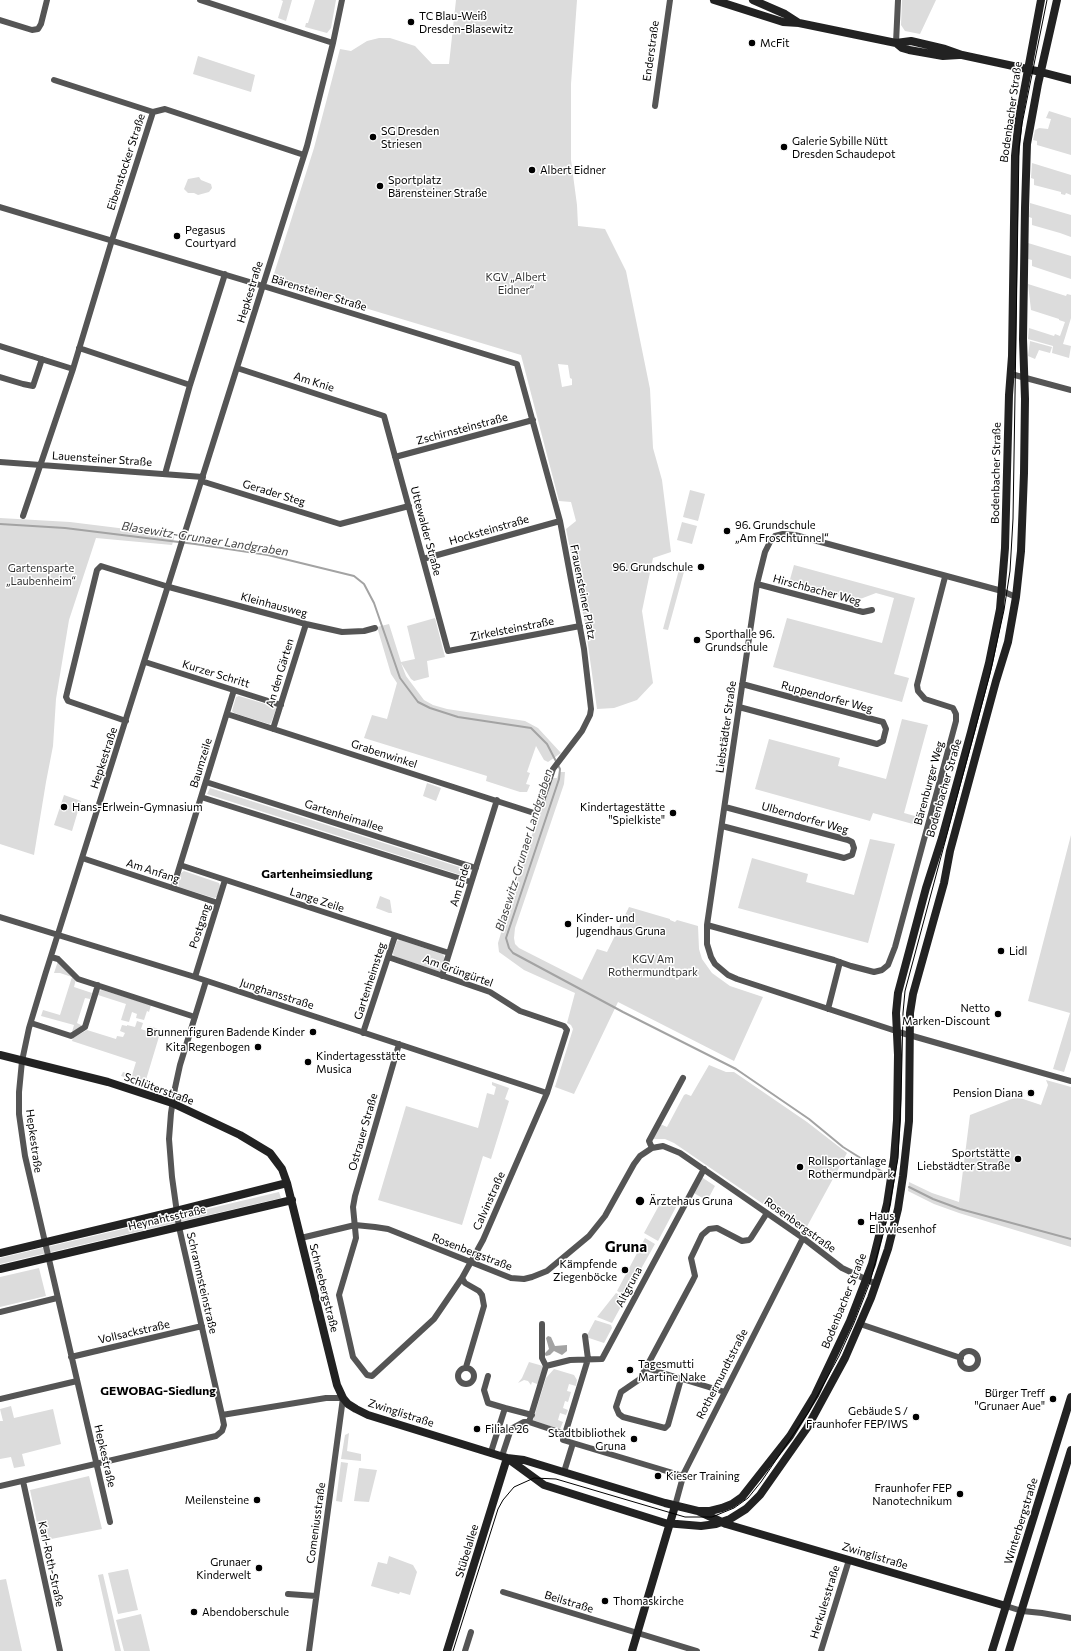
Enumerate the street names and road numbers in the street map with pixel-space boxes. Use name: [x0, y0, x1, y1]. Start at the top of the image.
street label: Enderstraße: [640, 20, 662, 82]
street label: Bodenbacher Straße: [997, 61, 1025, 163]
street label: Eibenstocker Straße: [104, 112, 148, 212]
street label: Hepkestraße: [234, 259, 266, 325]
street label: Bärensteiner Straße: [270, 272, 368, 314]
street label: Am Knie: [292, 369, 336, 395]
street label: Zschirnsteinstraße: [415, 410, 509, 448]
street label: Bodenbacher Straße: [989, 422, 1003, 524]
street label: Lauensteiner Straße: [52, 449, 152, 469]
street label: Gerader Steg: [241, 477, 307, 509]
street label: Uttewalder Straße: [408, 485, 444, 577]
street label: Hocksteinstraße: [448, 512, 530, 548]
street label: Frauensteiner Platz: [567, 543, 599, 641]
street label: Hirschbacher Weg: [772, 572, 862, 608]
street label: Kleinhausweg: [239, 590, 309, 620]
street label: Zirkelsteinstraße: [469, 614, 555, 644]
street label: An den Gärten: [263, 637, 297, 709]
street label: Kurzer Schritt: [181, 657, 251, 691]
street label: Ruppendorfer Weg: [780, 678, 874, 716]
street label: Liebstädter Straße: [713, 680, 739, 774]
street label: Hepkestraße: [88, 725, 120, 791]
street label: Baumzeile: [187, 737, 215, 789]
street label: Grabenwinkel: [349, 737, 419, 771]
street label: Bodenbacher Straße: [924, 737, 964, 839]
street label: Bärenburger Weg: [911, 740, 947, 826]
street label: Gartenheimallee: [303, 797, 385, 835]
street label: Ulberndorfer Weg: [760, 799, 850, 837]
street label: Am Anfang: [125, 856, 181, 886]
street label: Am Ende: [447, 862, 473, 908]
street label: Lange Zeile: [288, 885, 346, 915]
street label: Postgang: [187, 902, 213, 950]
street label: Gartenheimsteg: [351, 941, 389, 1021]
street label: Am Grüngürtel: [421, 952, 495, 990]
street label: Junghansstraße: [238, 976, 316, 1012]
street label: Schlüterstraße: [122, 1070, 196, 1108]
street label: Ostrauer Straße: [346, 1092, 380, 1172]
street label: Hepkestraße: [23, 1108, 45, 1174]
street label: Calvinstraße: [470, 1170, 508, 1232]
street label: Rosenbergstraße: [762, 1195, 838, 1255]
street label: Heynahtsstraße: [127, 1203, 207, 1233]
street label: Schrammsteinstraße: [184, 1231, 220, 1335]
street label: Rosenbergstraße: [430, 1231, 514, 1273]
street label: Schneebergstraße: [307, 1242, 341, 1334]
street label: Bodenbacher Straße: [819, 1251, 869, 1351]
street label: Altgruna: [613, 1265, 645, 1309]
street label: Vollsackstraße: [97, 1317, 171, 1347]
street label: Rothermundtstraße: [694, 1327, 750, 1421]
street label: Zwinglistraße: [366, 1396, 436, 1430]
street label: Hepkestraße: [91, 1423, 119, 1489]
street label: Winterbergstraße: [1002, 1476, 1040, 1566]
street label: Comeniusstraße: [304, 1482, 328, 1564]
street label: Karl-Roth-Straße: [35, 1520, 67, 1608]
street label: Stübelallee: [453, 1523, 481, 1579]
street label: Zwinglistraße: [840, 1540, 910, 1572]
street label: Herkulesstraße: [808, 1564, 842, 1640]
street label: Beilstraße: [543, 1588, 595, 1616]

